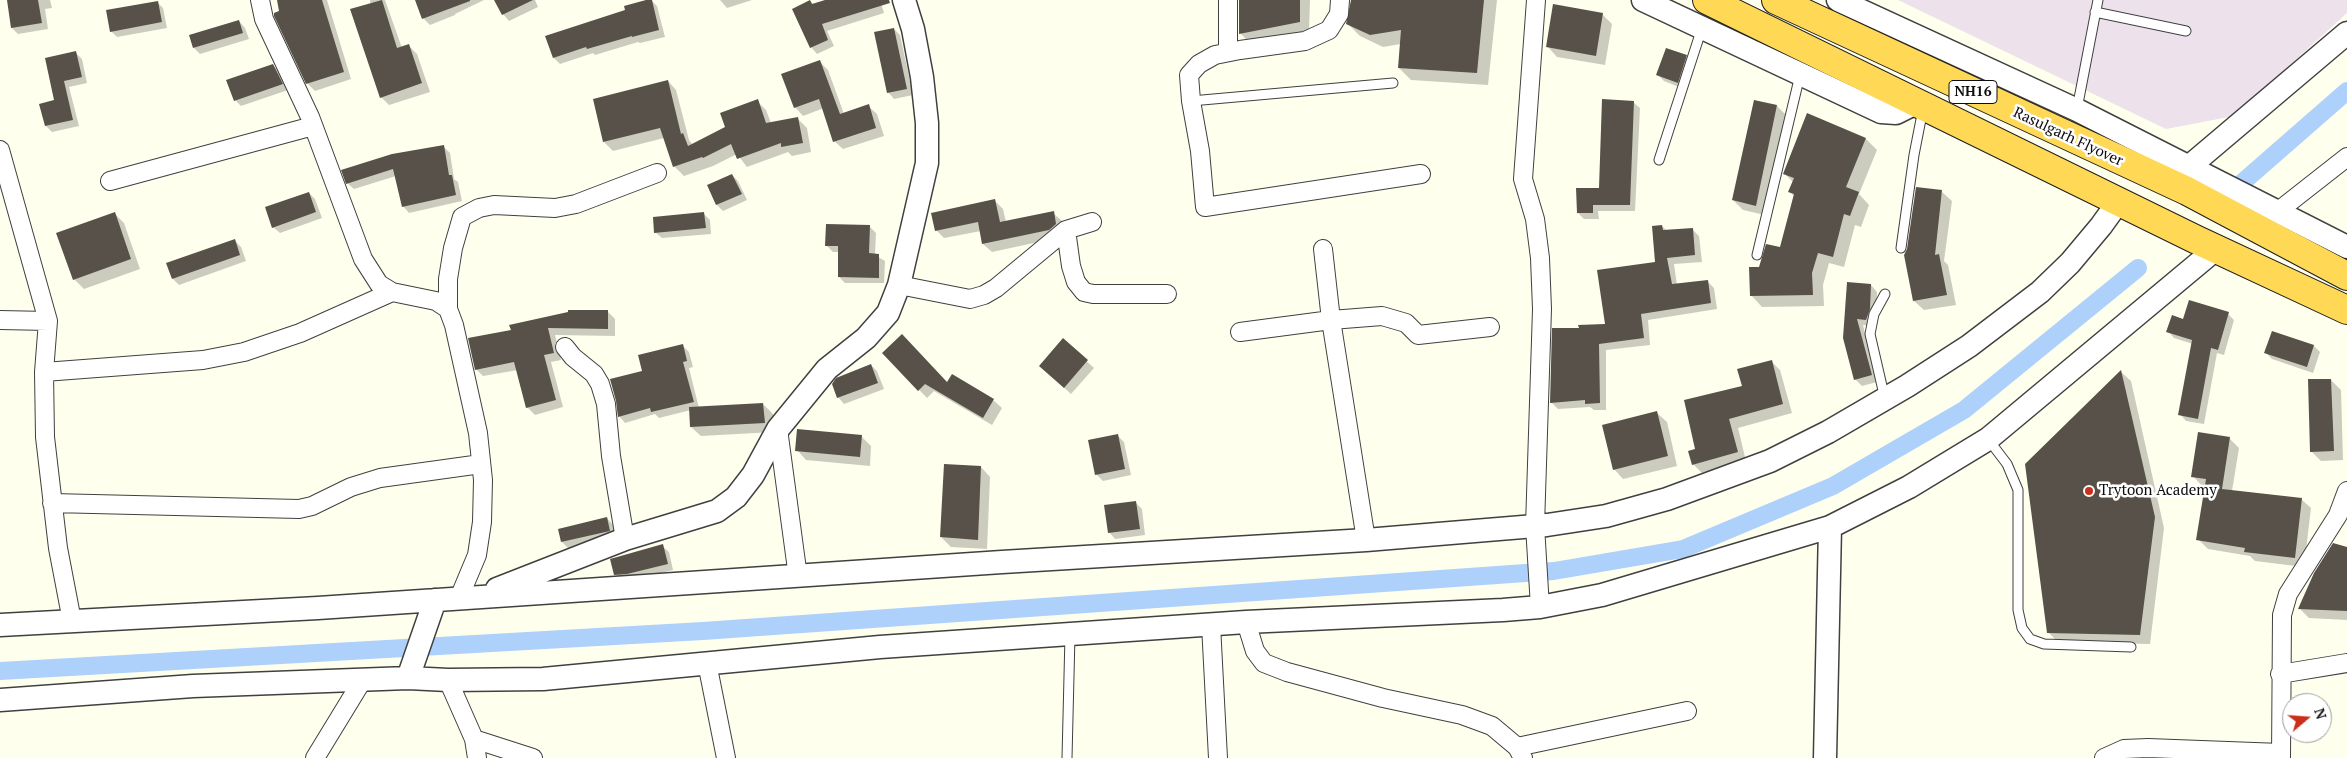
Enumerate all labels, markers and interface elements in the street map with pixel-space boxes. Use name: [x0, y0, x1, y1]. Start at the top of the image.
road number: NH16: [1949, 80, 1997, 104]
street label: Rasulgarh Flyover: [2010, 104, 2126, 170]
place label: Trytoon Academy: [2099, 482, 2217, 500]
marker: Trytoon Academy: [2083, 485, 2095, 497]
north arrow: [2282, 693, 2332, 743]
text: N: [2310, 706, 2331, 722]

